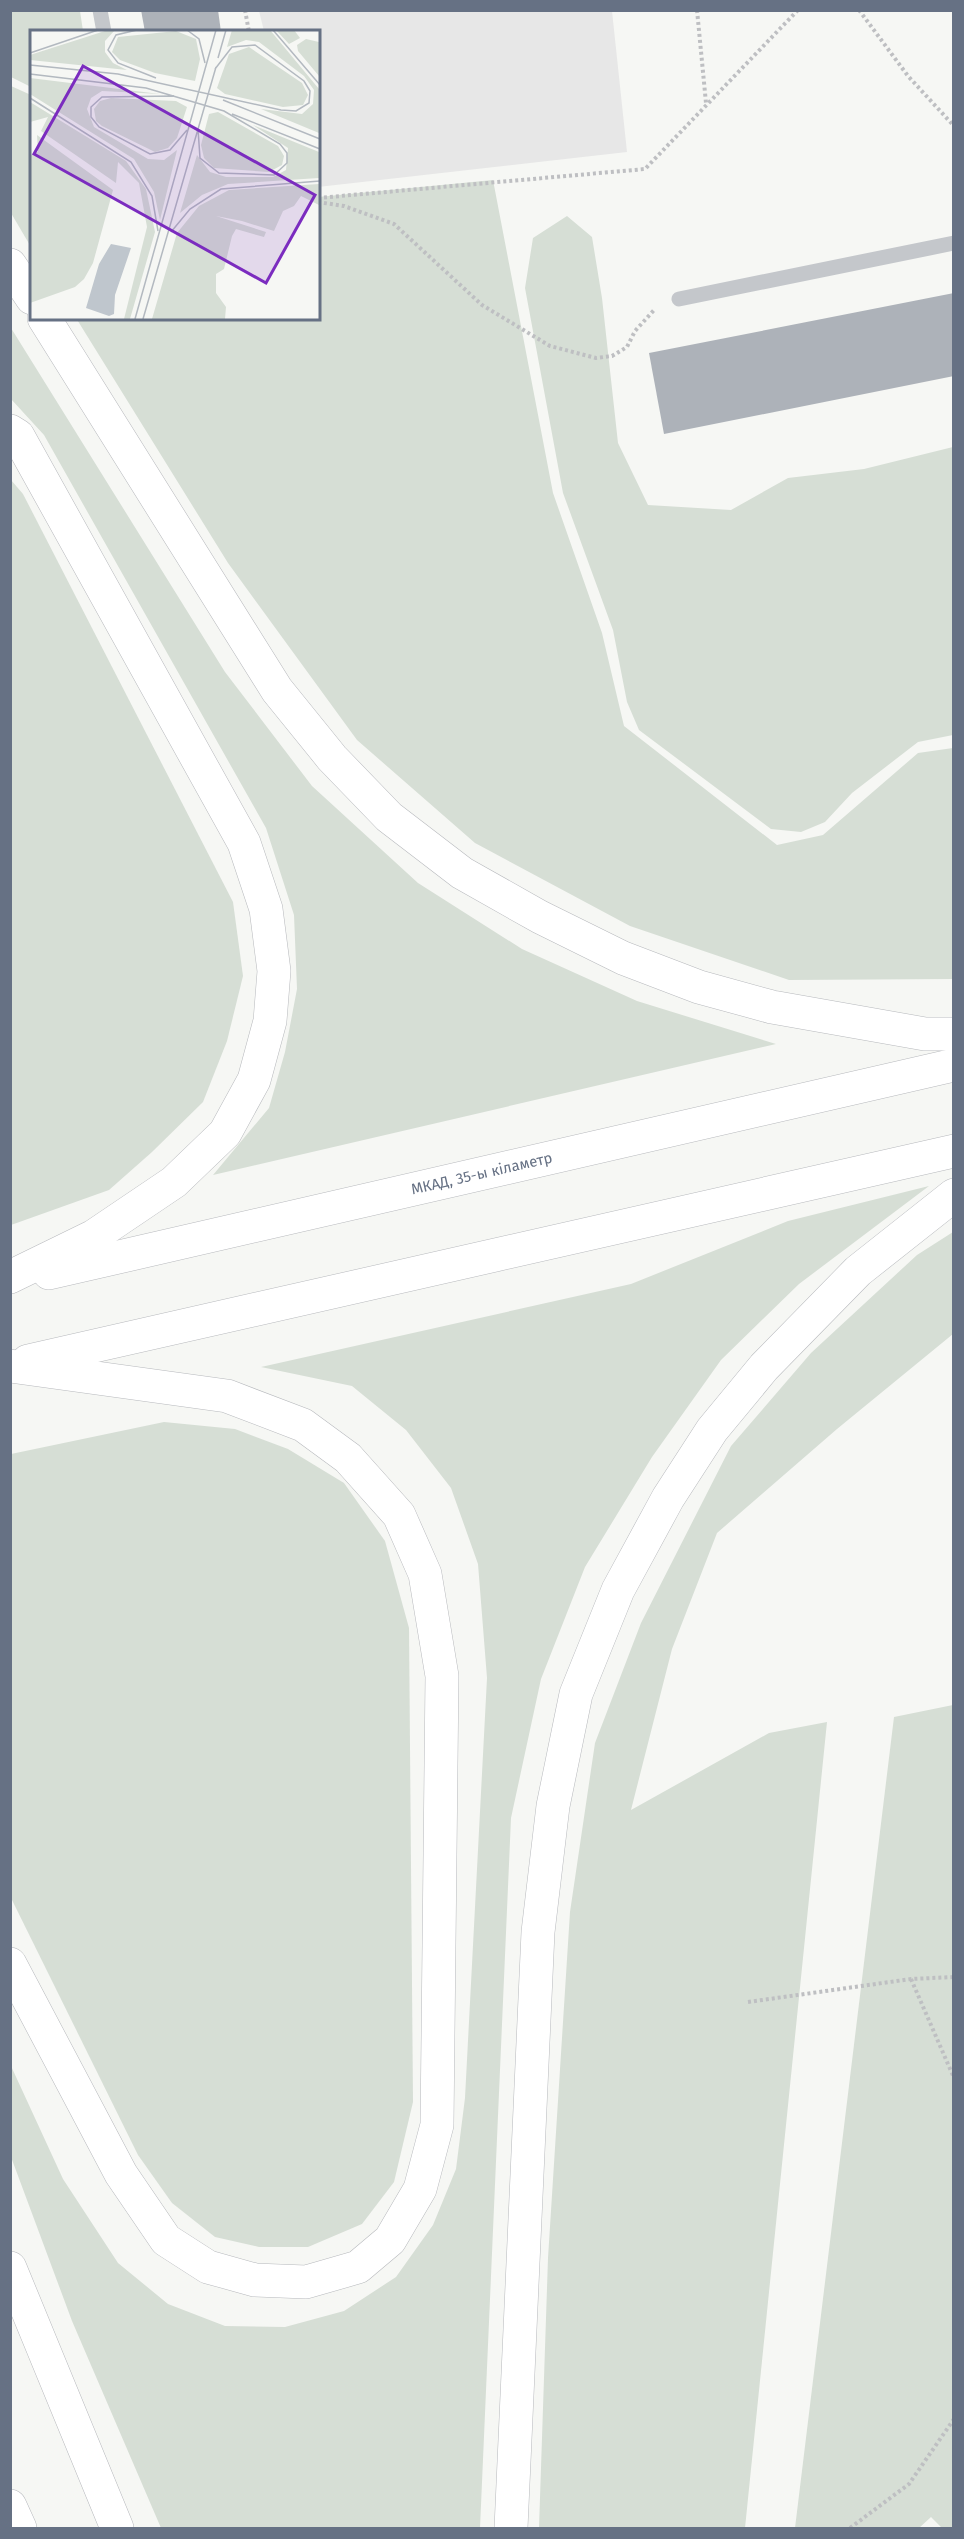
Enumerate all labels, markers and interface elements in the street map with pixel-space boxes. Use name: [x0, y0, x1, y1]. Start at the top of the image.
inset map: [30, 30, 320, 320]
street label: МКАД, 35-ы кіламетр: [409, 1149, 554, 1198]

